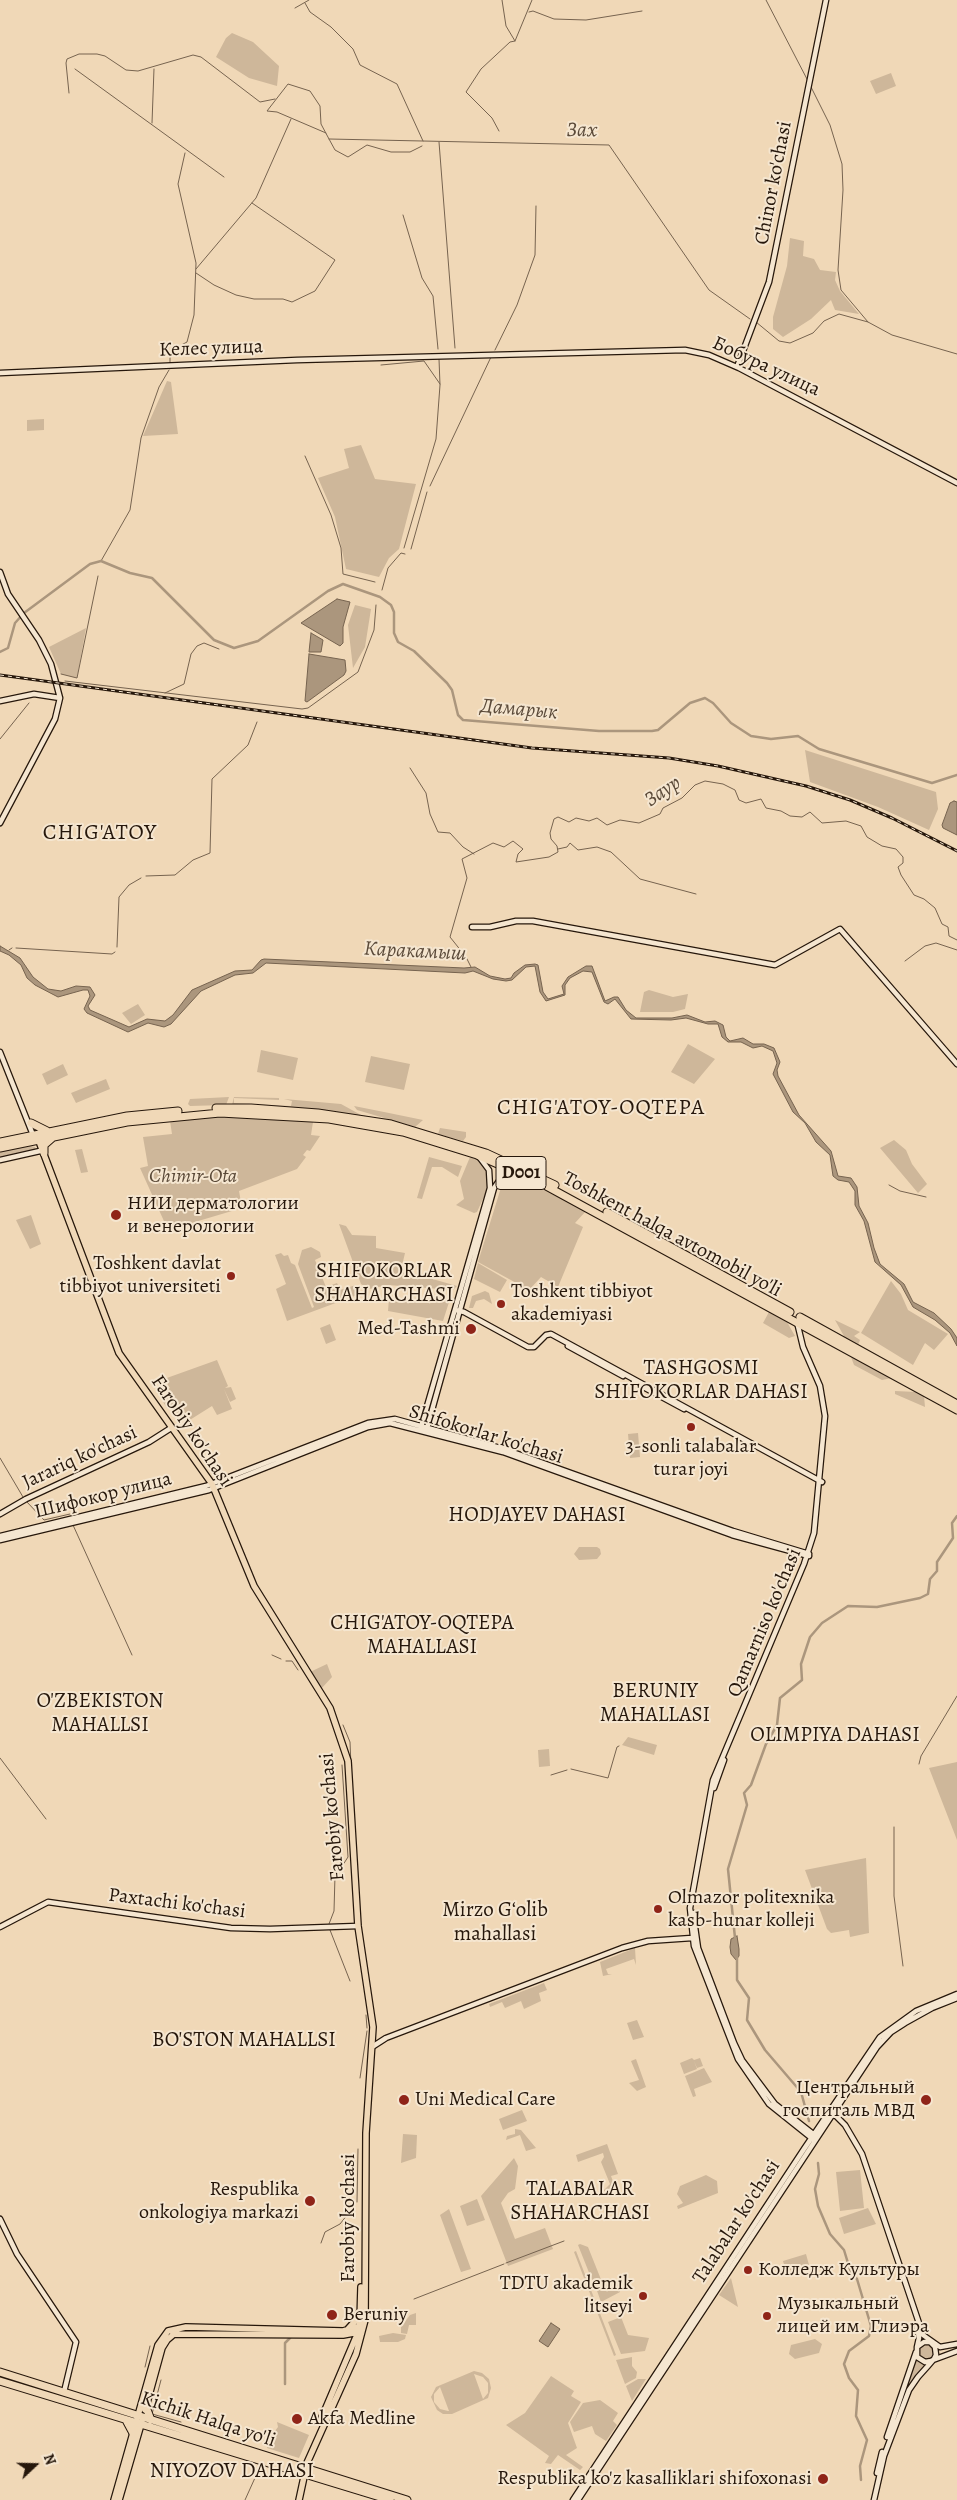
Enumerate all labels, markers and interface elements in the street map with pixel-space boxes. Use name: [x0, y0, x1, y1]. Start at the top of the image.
water label: Зах: [566, 118, 598, 144]
street label: Chinor ko'chasi: [750, 119, 798, 247]
street label: Бобура улица: [708, 332, 824, 402]
street label: Келес улица: [159, 335, 263, 363]
water label: Дамарык: [480, 694, 558, 726]
water label: Заур: [640, 771, 686, 813]
district label: CHIG'ATOY: [42, 821, 158, 847]
water label: Каракамыш: [363, 937, 467, 967]
district label: CHIG'ATOY-OQTEPA: [495, 1096, 707, 1122]
road number: D001: [496, 1156, 546, 1190]
park label: Chimir-Ota: [149, 1165, 237, 1189]
street label: Toshkent halqa avtomobil yo'li: [559, 1167, 785, 1303]
place label: НИИ дерматологии и венерологии: [127, 1192, 299, 1239]
marker: НИИ дерматологии и венерологии: [109, 1208, 123, 1222]
place label: Toshkent davlat tibbiyot universiteti: [60, 1252, 221, 1299]
district label: SHIFOKORLAR SHAHARCHASI: [307, 1259, 461, 1309]
marker: Toshkent davlat tibbiyot universiteti: [225, 1270, 237, 1282]
place label: Toshkent tibbiyot akademiyasi: [511, 1280, 653, 1327]
marker: Toshkent tibbiyot akademiyasi: [495, 1298, 507, 1310]
place label: Med-Tashmi: [357, 1317, 460, 1341]
marker: Med-Tashmi: [464, 1322, 478, 1336]
district label: TASHGOSMI SHIFOKORLAR DAHASI: [583, 1356, 819, 1406]
street label: Farobiy ko'chasi: [145, 1371, 237, 1491]
street label: Shifokorlar ko'chasi: [406, 1400, 566, 1470]
street label: Jarariq ko'chasi: [19, 1421, 141, 1495]
marker: 3-sonli talabalar turar joyi: [685, 1421, 697, 1433]
place label: 3-sonli talabalar turar joyi: [626, 1435, 756, 1482]
street label: Шифокор улица: [32, 1467, 174, 1525]
district label: HODJAYEV DAHASI: [439, 1503, 635, 1529]
street label: Qamarniso ko'chasi: [723, 1545, 807, 1701]
district label: CHIG'ATOY-OQTEPA MAHALLASI: [320, 1611, 524, 1661]
district label: BERUNIY MAHALLASI: [594, 1679, 716, 1729]
district label: O'ZBEKISTON MAHALLSI: [30, 1689, 170, 1739]
district label: OLIMPIYA DAHASI: [741, 1723, 929, 1749]
street label: Farobiy ko'chasi: [315, 1752, 351, 1882]
street label: Paxtachi ko'chasi: [107, 1884, 247, 1924]
place label: Оlmazor politexnika kasb-hunar kolleji: [668, 1886, 835, 1933]
district label: Mirzo Gʻolib mahallasi: [442, 1898, 548, 1948]
marker: Оlmazor politexnika kasb-hunar kolleji: [652, 1903, 664, 1915]
district label: BO'STON MAHALLSI: [142, 2028, 346, 2054]
place label: Центральный госпиталь МВД: [782, 2076, 915, 2123]
place label: Uni Medical Care: [415, 2088, 555, 2112]
marker: Uni Medical Care: [397, 2093, 411, 2107]
marker: Центральный госпиталь МВД: [919, 2093, 933, 2107]
street label: Farobiy ko'chasi: [337, 2154, 361, 2282]
street label: Talabalar ko'chasi: [688, 2156, 786, 2288]
district label: TALABALAR SHAHARCHASI: [503, 2177, 657, 2227]
place label: Respublika onkologiya markazi: [139, 2178, 299, 2225]
marker: Respublika onkologiya markazi: [303, 2194, 317, 2208]
place label: Колледж Культуры: [758, 2258, 920, 2282]
marker: Колледж Культуры: [742, 2264, 754, 2276]
place label: TDTU akademik litseyi: [500, 2272, 633, 2319]
marker: TDTU akademik litseyi: [637, 2290, 649, 2302]
place label: Музыкальный лицей им. Глиэра: [777, 2292, 929, 2339]
place label: Beruniy: [343, 2303, 408, 2327]
marker: Beruniy: [325, 2308, 339, 2322]
marker: Музыкальный лицей им. Глиэра: [761, 2310, 773, 2322]
street label: Kichik Halqa yo'li: [137, 2387, 279, 2453]
place label: Akfa Medline: [308, 2407, 416, 2431]
marker: Akfa Medline: [290, 2412, 304, 2426]
north arrow: [10, 2440, 60, 2490]
text: N: [39, 2451, 60, 2468]
district label: NIYOZOV DAHASI: [141, 2459, 323, 2485]
place label: Respublika ko'z kasalliklari shifoxonasi: [497, 2467, 812, 2491]
marker: Respublika ko'z kasalliklari shifoxonasi: [816, 2472, 830, 2486]

